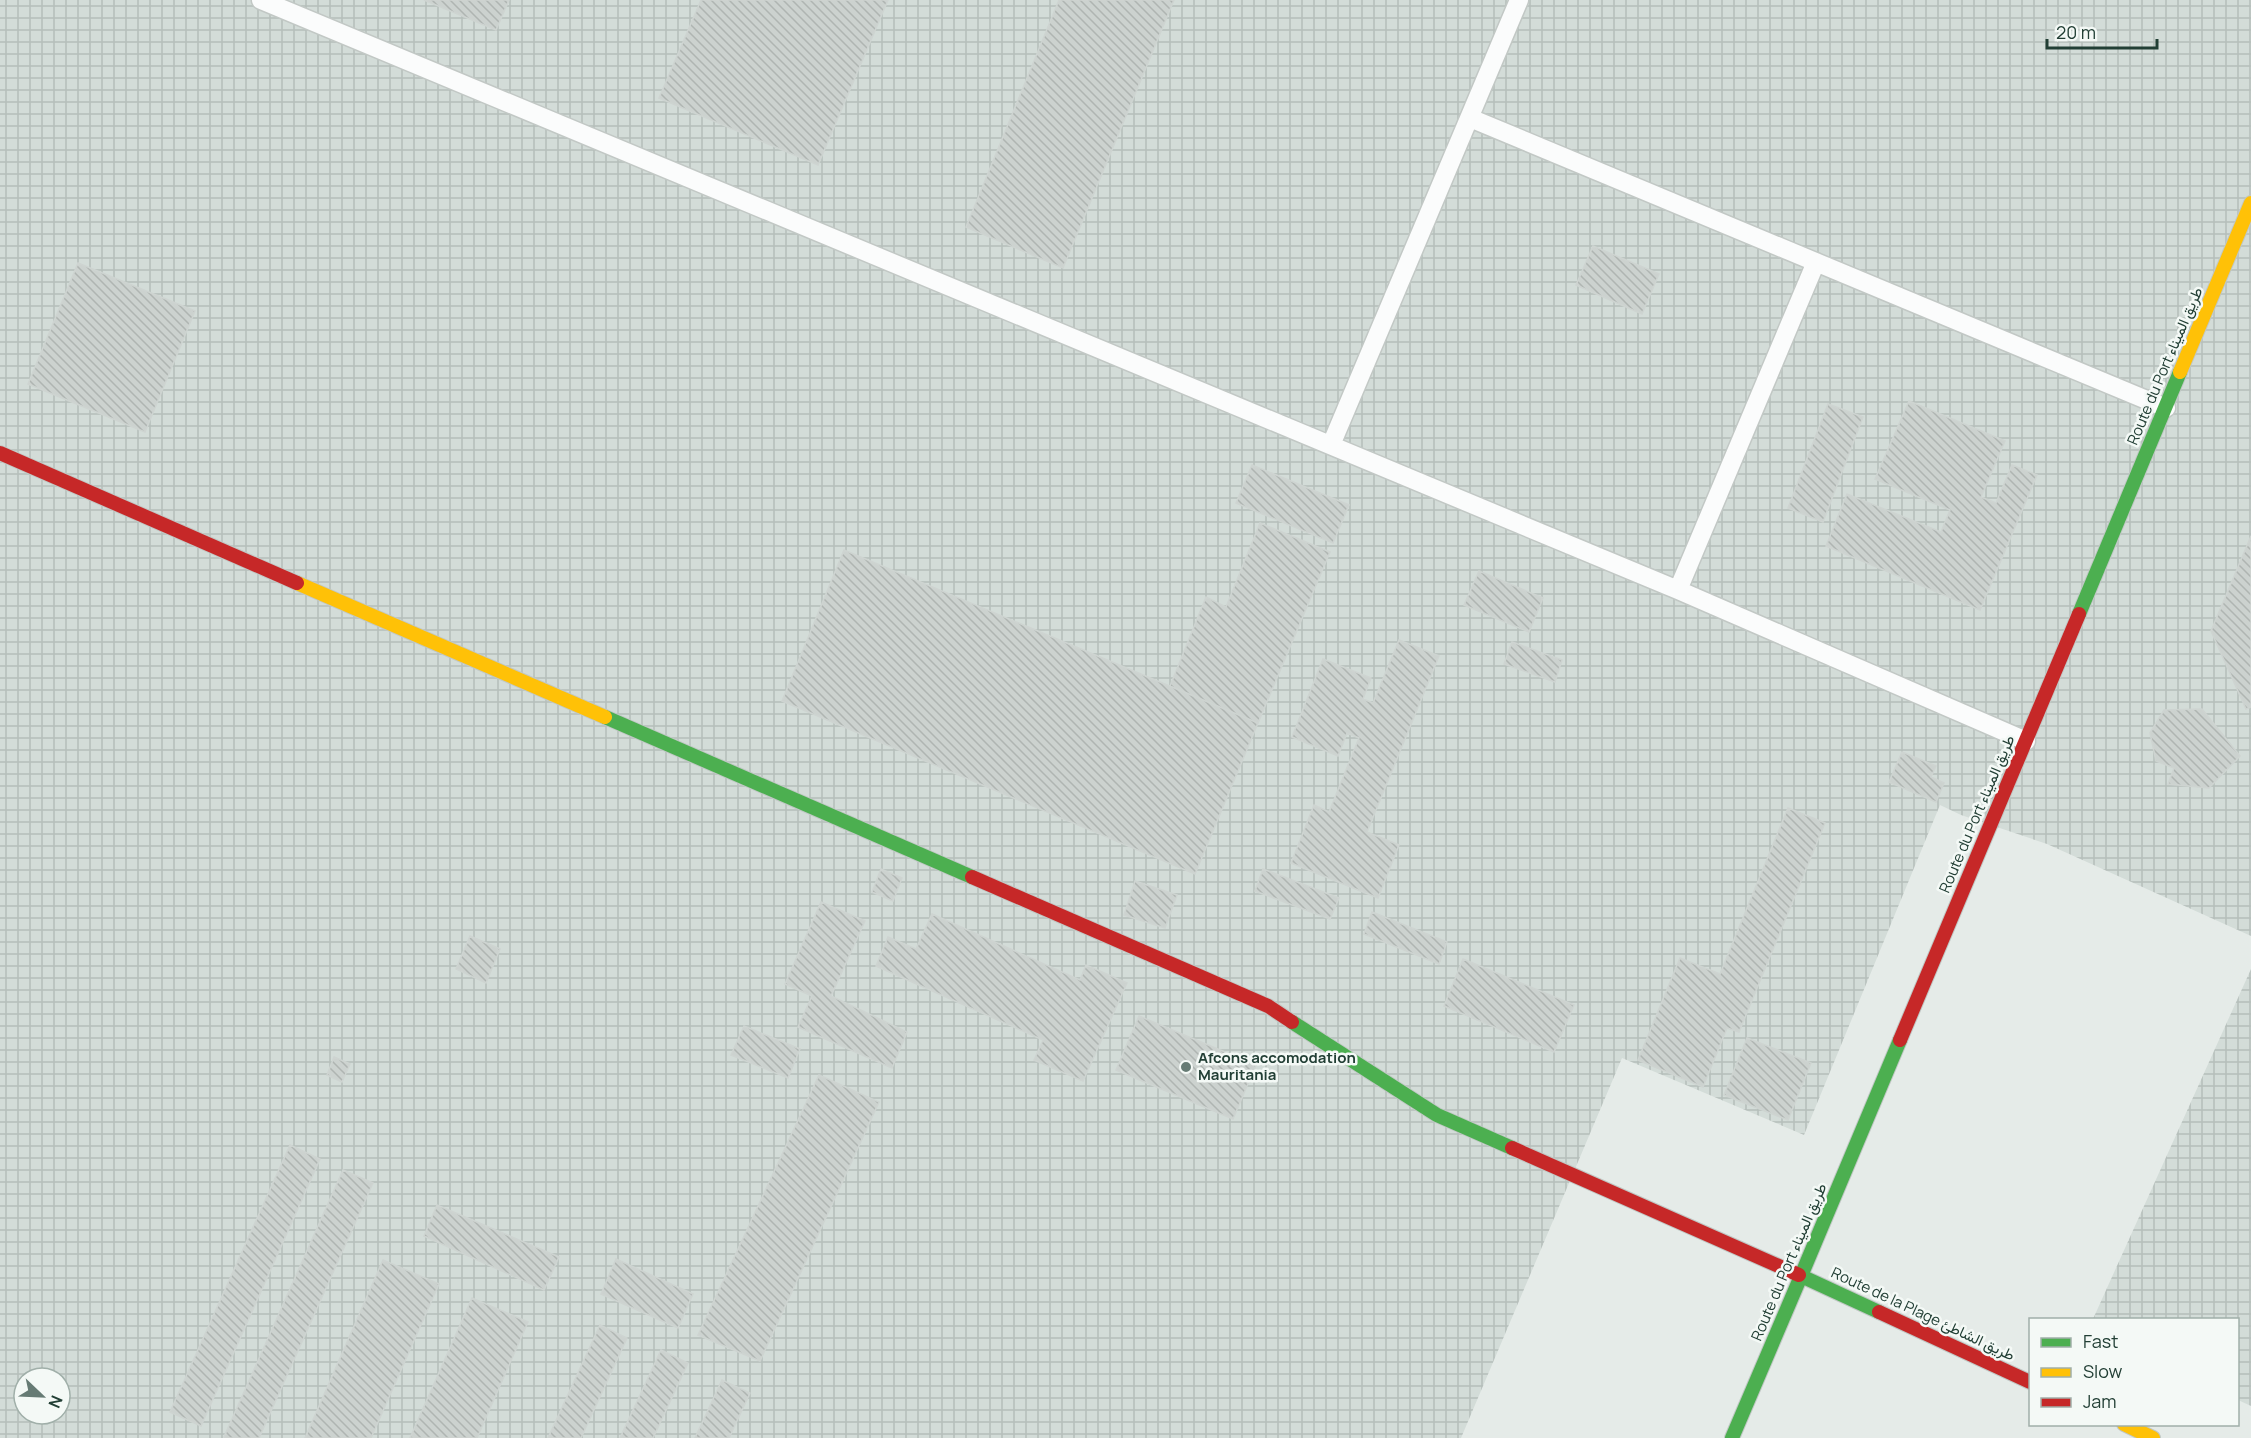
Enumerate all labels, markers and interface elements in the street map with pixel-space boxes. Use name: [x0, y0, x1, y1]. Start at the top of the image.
scale bar: [2047, 12, 2156, 50]
text: 20 m: [2056, 20, 2096, 44]
street label: Route du Port طريق الميناء: [2122, 283, 2207, 448]
street label: Route du Port طريق الميناء: [1934, 731, 2019, 896]
place label: Afcons accomodation Mauritania: [1198, 1047, 1356, 1085]
marker: Afcons accomodation Mauritania: [1179, 1060, 1193, 1074]
street label: Route du Port طريق الميناء: [1746, 1179, 1831, 1344]
street label: Route de la Plage طريق الشاطئ: [1828, 1262, 2019, 1366]
legend: [2029, 1318, 2239, 1426]
text: Fast: [2083, 1329, 2118, 1353]
text: Slow: [2083, 1359, 2123, 1383]
north arrow: [12, 1366, 72, 1426]
text: Jam: [2083, 1389, 2117, 1413]
text: N: [43, 1392, 68, 1411]

